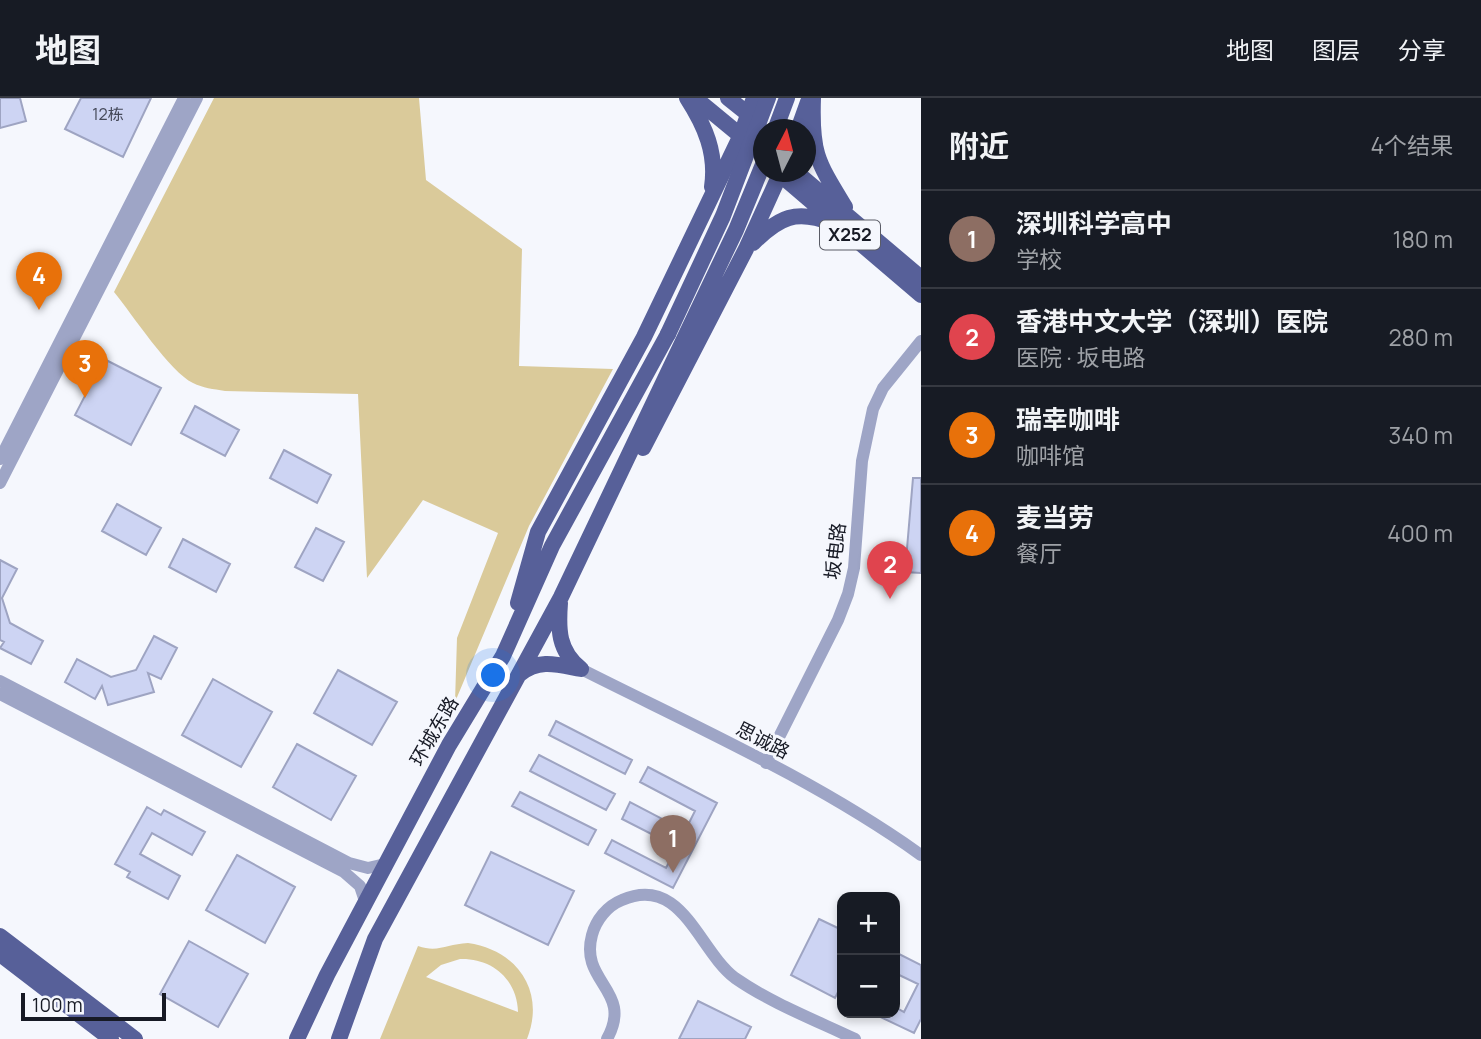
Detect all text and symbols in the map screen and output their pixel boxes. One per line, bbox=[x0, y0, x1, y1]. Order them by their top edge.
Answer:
text: 地图 bbox=[35, 27, 101, 72]
text: 地图 bbox=[1226, 33, 1274, 66]
text: 图层 bbox=[1312, 33, 1360, 66]
text: 分享 bbox=[1398, 33, 1446, 66]
house number: 12栋 bbox=[92, 103, 124, 125]
north arrow bbox=[753, 119, 816, 182]
text: 附近 bbox=[949, 125, 1009, 166]
text: 4个结果 bbox=[1370, 129, 1453, 161]
text: 深圳科学高中 bbox=[1016, 205, 1172, 241]
road number: X252 bbox=[820, 220, 880, 250]
text: 1 bbox=[967, 223, 977, 255]
text: 180 m bbox=[1393, 223, 1453, 255]
text: 学校 bbox=[1016, 243, 1062, 275]
pin: 4 bbox=[16, 252, 62, 310]
text: 香港中文大学（深圳）医院 bbox=[1016, 303, 1328, 339]
text: 2 bbox=[965, 321, 979, 353]
text: 280 m bbox=[1388, 321, 1453, 353]
pin: 3 bbox=[62, 340, 108, 398]
text: 医院 · 坂电路 bbox=[1016, 341, 1145, 373]
text: 瑞幸咖啡 bbox=[1016, 401, 1120, 437]
text: 3 bbox=[965, 419, 979, 451]
text: 340 m bbox=[1389, 419, 1453, 451]
text: 咖啡馆 bbox=[1016, 439, 1085, 471]
text: 麦当劳 bbox=[1016, 499, 1094, 535]
text: 4 bbox=[965, 517, 979, 549]
text: 400 m bbox=[1387, 517, 1453, 549]
street label: 坂电路 bbox=[819, 521, 851, 581]
text: 餐厅 bbox=[1016, 537, 1062, 569]
pin: 2 bbox=[867, 541, 913, 599]
your location bbox=[476, 658, 510, 692]
street label: 环城东路 bbox=[404, 692, 464, 770]
street label: 思诚路 bbox=[732, 715, 794, 765]
pin: 1 bbox=[650, 815, 696, 873]
map controls bbox=[837, 892, 900, 1018]
button: + bbox=[837, 892, 900, 955]
button: − bbox=[837, 955, 900, 1018]
scale bar bbox=[21, 990, 166, 1022]
text: 100 m bbox=[32, 992, 83, 1018]

